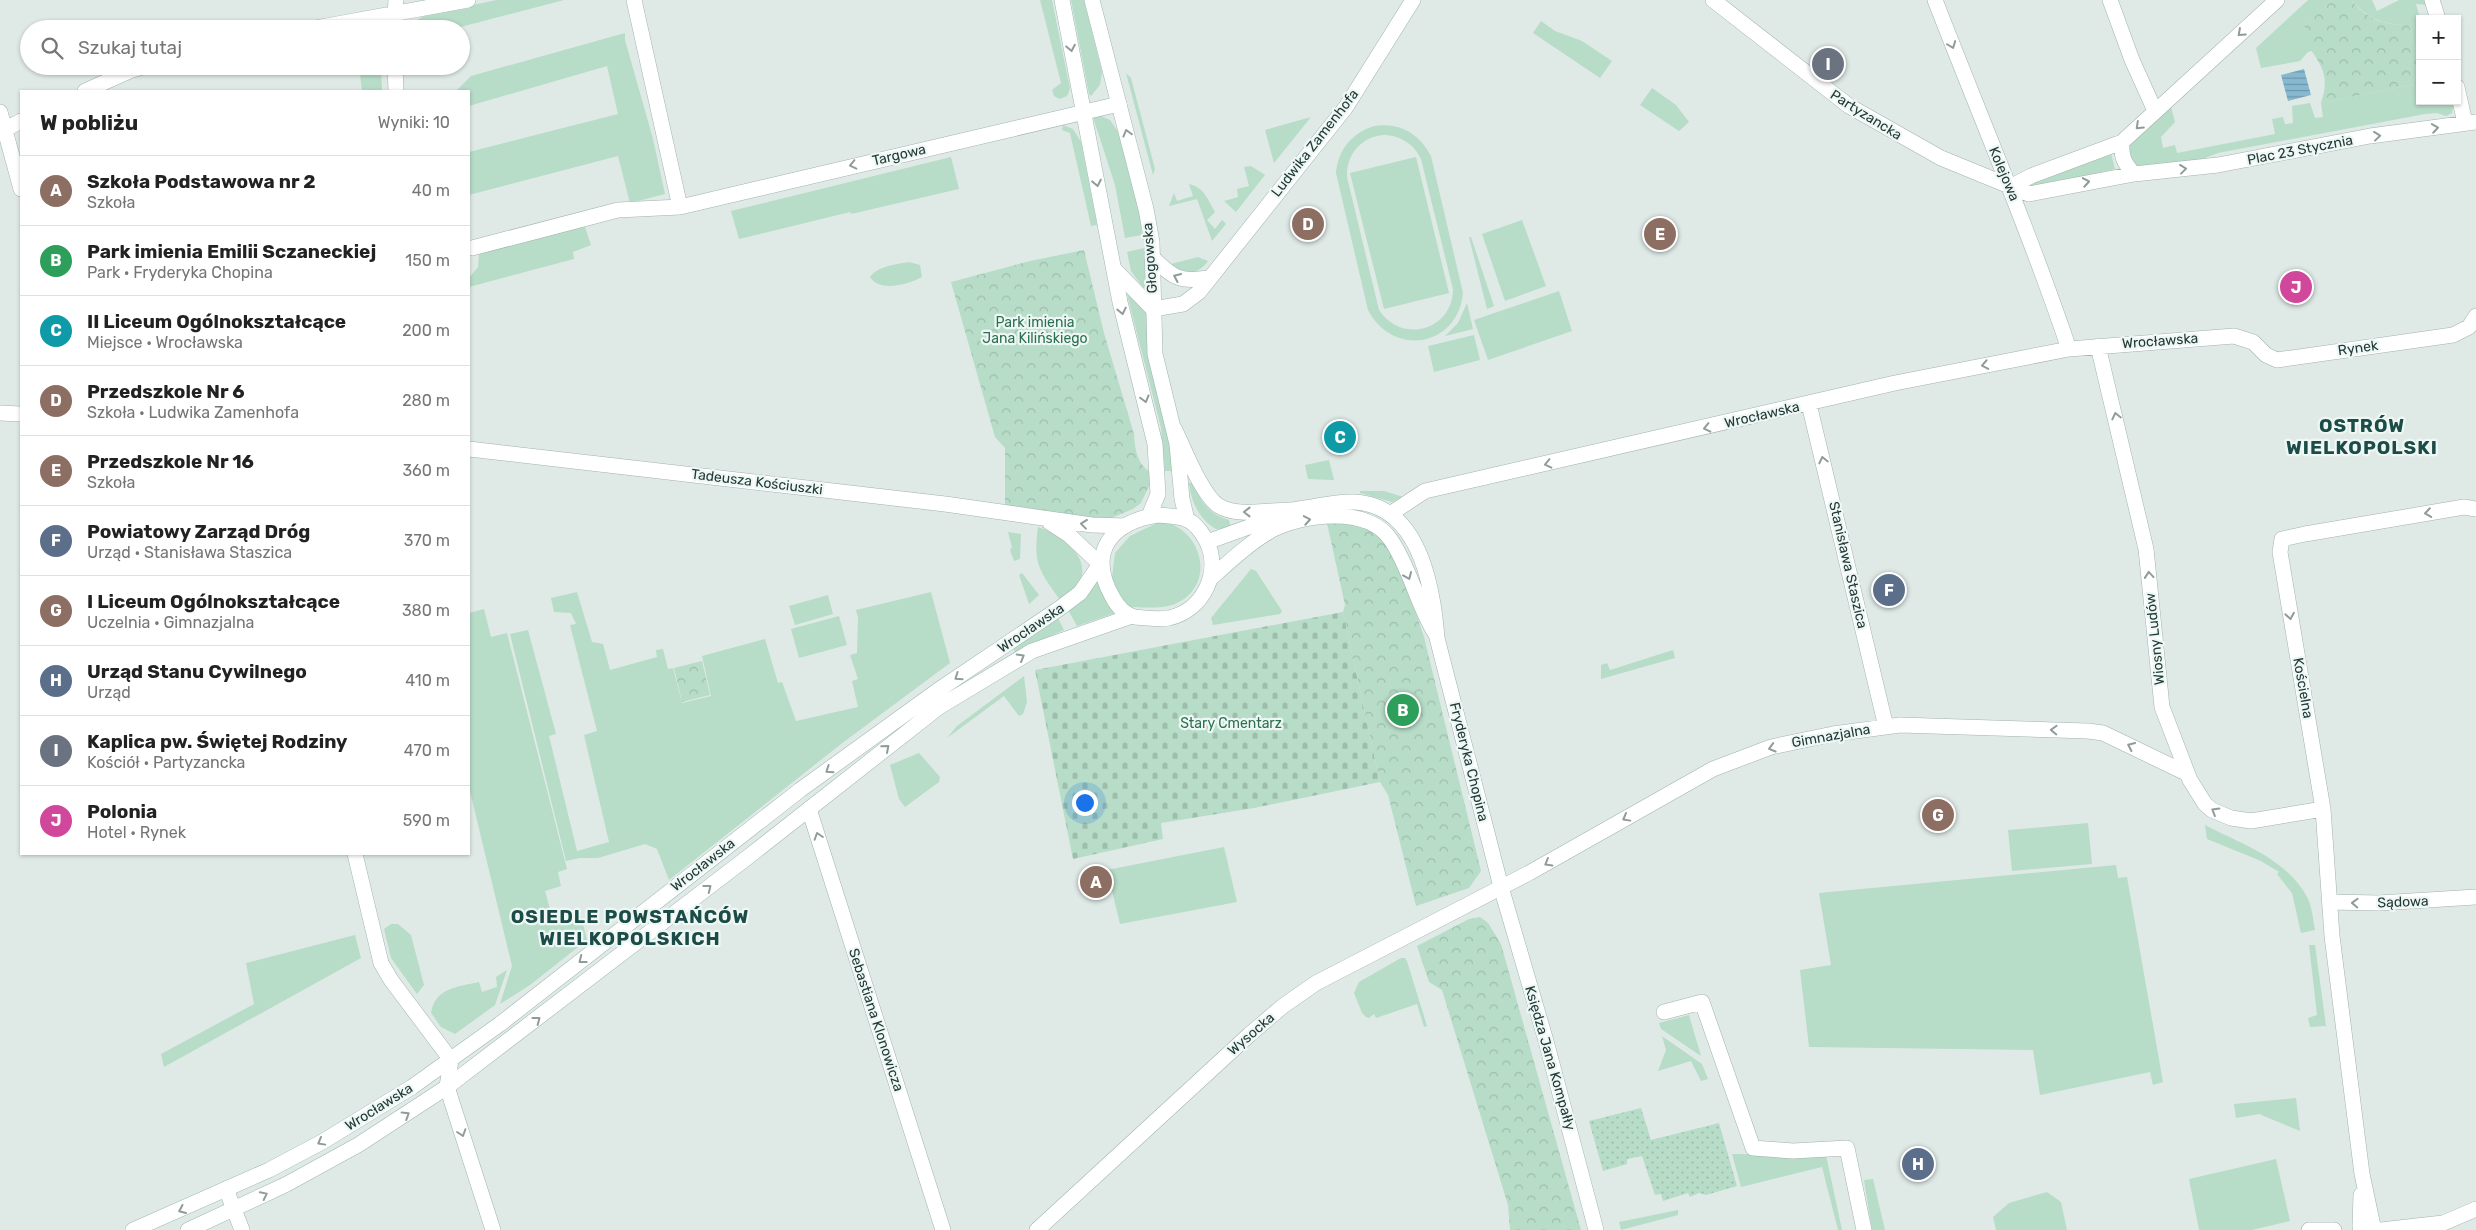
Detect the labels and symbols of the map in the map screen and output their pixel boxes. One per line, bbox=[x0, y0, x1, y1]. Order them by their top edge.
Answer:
one-way arrow bbox=[2238, 27, 2247, 36]
one-way arrow bbox=[1946, 41, 1956, 49]
one-way arrow bbox=[1065, 43, 1076, 52]
pin: I bbox=[1812, 45, 1844, 83]
street label: Ludwika Zamenhofa bbox=[1268, 86, 1362, 200]
street label: Partyzancka bbox=[1827, 86, 1905, 144]
one-way arrow bbox=[2135, 120, 2144, 129]
one-way arrow bbox=[2430, 123, 2439, 133]
one-way arrow bbox=[1122, 129, 1133, 138]
street label: Plac 23 Stycznia bbox=[2246, 131, 2354, 169]
one-way arrow bbox=[2373, 131, 2381, 142]
street label: Targowa bbox=[870, 141, 928, 169]
street label: Kolejowa bbox=[1985, 144, 2023, 204]
one-way arrow bbox=[849, 159, 858, 170]
one-way arrow bbox=[2178, 165, 2187, 175]
one-way arrow bbox=[1091, 178, 1102, 187]
one-way arrow bbox=[2082, 178, 2091, 188]
pin: D bbox=[1292, 205, 1324, 243]
pin: E bbox=[1644, 215, 1676, 253]
street label: Głogowska bbox=[1139, 222, 1161, 294]
pin: J bbox=[2280, 268, 2312, 306]
one-way arrow bbox=[1173, 272, 1182, 283]
one-way arrow bbox=[1116, 306, 1127, 315]
park label: Park imienia Jana Kilińskiego bbox=[982, 314, 1088, 347]
street label: Wrocławska bbox=[2121, 330, 2199, 352]
street label: Rynek bbox=[2337, 337, 2380, 359]
one-way arrow bbox=[1980, 359, 1989, 369]
one-way arrow bbox=[1139, 395, 1150, 404]
street label: Wrocławska bbox=[1723, 398, 1801, 432]
one-way arrow bbox=[2111, 412, 2122, 421]
district label: OSTRÓW WIELKOPOLSKI bbox=[2286, 414, 2438, 459]
pin: C bbox=[1324, 418, 1356, 456]
one-way arrow bbox=[1702, 422, 1711, 433]
one-way arrow bbox=[1818, 456, 1829, 465]
one-way arrow bbox=[1544, 458, 1553, 468]
street label: Tadeusza Kościuszki bbox=[690, 466, 824, 498]
street label: Stanisława Staszica bbox=[1825, 500, 1871, 630]
one-way arrow bbox=[1243, 507, 1250, 517]
one-way arrow bbox=[2424, 507, 2432, 518]
one-way arrow bbox=[1302, 516, 1311, 526]
one-way arrow bbox=[1080, 519, 1088, 530]
one-way arrow bbox=[1402, 571, 1413, 580]
pin: F bbox=[1873, 571, 1905, 609]
one-way arrow bbox=[2143, 571, 2154, 579]
street label: Wiosny Ludów bbox=[2142, 592, 2168, 686]
street label: Wrocławska bbox=[995, 600, 1067, 656]
one-way arrow bbox=[2284, 611, 2294, 620]
one-way arrow bbox=[1015, 654, 1024, 664]
street label: Kościelna bbox=[2289, 656, 2317, 720]
one-way arrow bbox=[955, 671, 964, 680]
pin: B bbox=[1387, 691, 1419, 729]
street label: Fryderyka Chopina bbox=[1446, 701, 1492, 823]
park label: Stary Cmentarz bbox=[1180, 715, 1282, 732]
street label: Gimnazjalna bbox=[1790, 721, 1872, 751]
one-way arrow bbox=[2050, 724, 2058, 735]
one-way arrow bbox=[2127, 741, 2136, 752]
one-way arrow bbox=[1767, 742, 1776, 753]
one-way arrow bbox=[880, 744, 889, 753]
one-way arrow bbox=[826, 764, 835, 773]
your location bbox=[1072, 790, 1098, 816]
pin: G bbox=[1922, 796, 1954, 834]
one-way arrow bbox=[2212, 807, 2221, 817]
one-way arrow bbox=[1622, 812, 1631, 822]
one-way arrow bbox=[814, 833, 824, 841]
street label: Wrocławska bbox=[668, 835, 738, 895]
one-way arrow bbox=[1544, 856, 1553, 866]
pin: A bbox=[1080, 863, 1112, 901]
one-way arrow bbox=[702, 886, 711, 894]
street label: Sądowa bbox=[2377, 893, 2429, 911]
one-way arrow bbox=[2350, 898, 2358, 908]
district label: OSIEDLE POWSTAŃCÓW WIELKOPOLSKICH bbox=[511, 905, 749, 950]
street label: Sebastiana Klonowicza bbox=[845, 946, 907, 1094]
one-way arrow bbox=[579, 954, 588, 963]
street label: Księdza Jana Kompałły bbox=[1521, 984, 1579, 1132]
street label: Wysocka bbox=[1224, 1009, 1278, 1059]
one-way arrow bbox=[531, 1017, 540, 1025]
street label: Wrocławska bbox=[342, 1080, 416, 1134]
one-way arrow bbox=[400, 1111, 409, 1121]
one-way arrow bbox=[457, 1128, 467, 1137]
one-way arrow bbox=[318, 1136, 327, 1146]
pin: H bbox=[1902, 1145, 1934, 1183]
one-way arrow bbox=[259, 1191, 268, 1201]
one-way arrow bbox=[178, 1203, 187, 1214]

